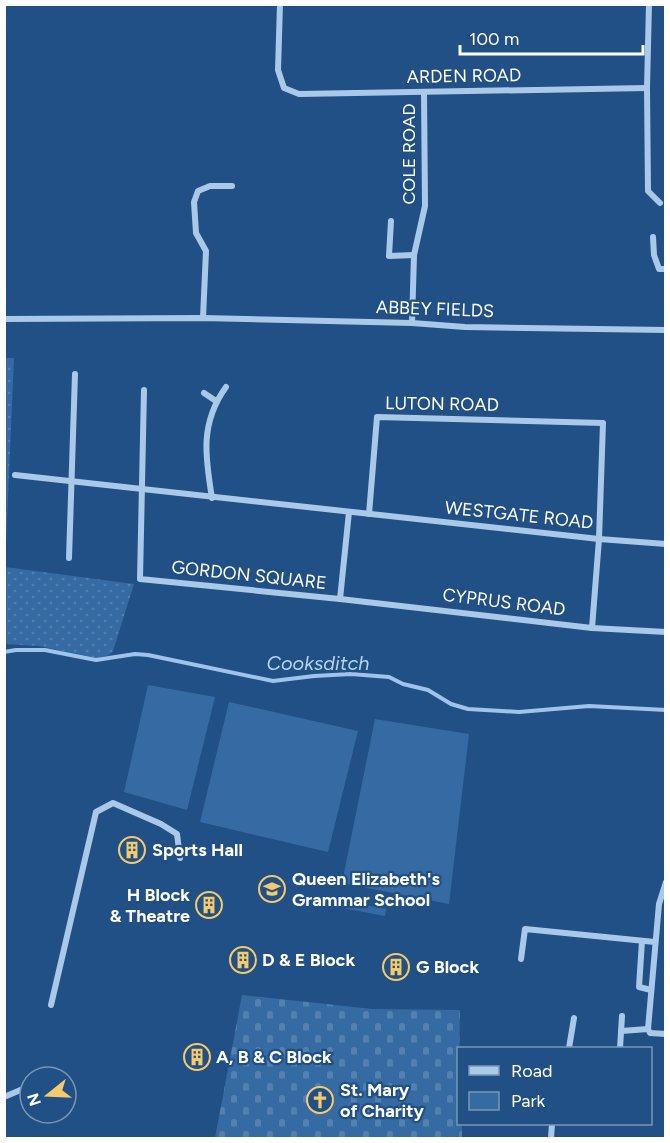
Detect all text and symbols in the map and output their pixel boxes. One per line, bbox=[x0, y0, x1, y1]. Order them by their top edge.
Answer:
scale bar bbox=[460, 18, 643, 56]
text: 100 m bbox=[469, 28, 519, 50]
street label: ARDEN ROAD bbox=[406, 64, 522, 88]
street label: COLE ROAD bbox=[398, 103, 420, 205]
street label: ABBEY FIELDS bbox=[376, 296, 494, 322]
street label: LUTON ROAD bbox=[385, 392, 499, 416]
street label: WESTGATE ROAD bbox=[444, 496, 594, 534]
street label: GORDON SQUARE bbox=[170, 556, 328, 594]
street label: CYPRUS ROAD bbox=[441, 584, 567, 620]
water label: Cooksditch bbox=[267, 651, 369, 675]
building icon: Sports Hall bbox=[117, 835, 147, 865]
place label: Sports Hall bbox=[152, 839, 243, 861]
place label: Queen Elizabeth's Grammar School bbox=[292, 868, 440, 911]
school or university icon: Queen Elizabeth's Grammar School bbox=[257, 874, 287, 904]
place label: H Block & Theatre bbox=[110, 884, 190, 927]
building icon: H Block & Theatre bbox=[194, 890, 224, 920]
building icon: D & E Block bbox=[228, 945, 258, 975]
place label: D & E Block bbox=[262, 949, 355, 971]
building icon: G Block bbox=[381, 952, 411, 982]
place label: G Block bbox=[416, 956, 479, 978]
building icon: A, B & C Block bbox=[182, 1042, 212, 1072]
place label: A, B & C Block bbox=[216, 1046, 332, 1068]
legend bbox=[457, 1047, 652, 1125]
text: Road bbox=[511, 1060, 552, 1082]
north arrow bbox=[18, 1065, 78, 1125]
place label: St. Mary of Charity bbox=[340, 1079, 424, 1122]
church icon: St. Mary of Charity bbox=[305, 1085, 335, 1115]
text: Park bbox=[511, 1090, 546, 1112]
text: N bbox=[23, 1091, 45, 1108]

